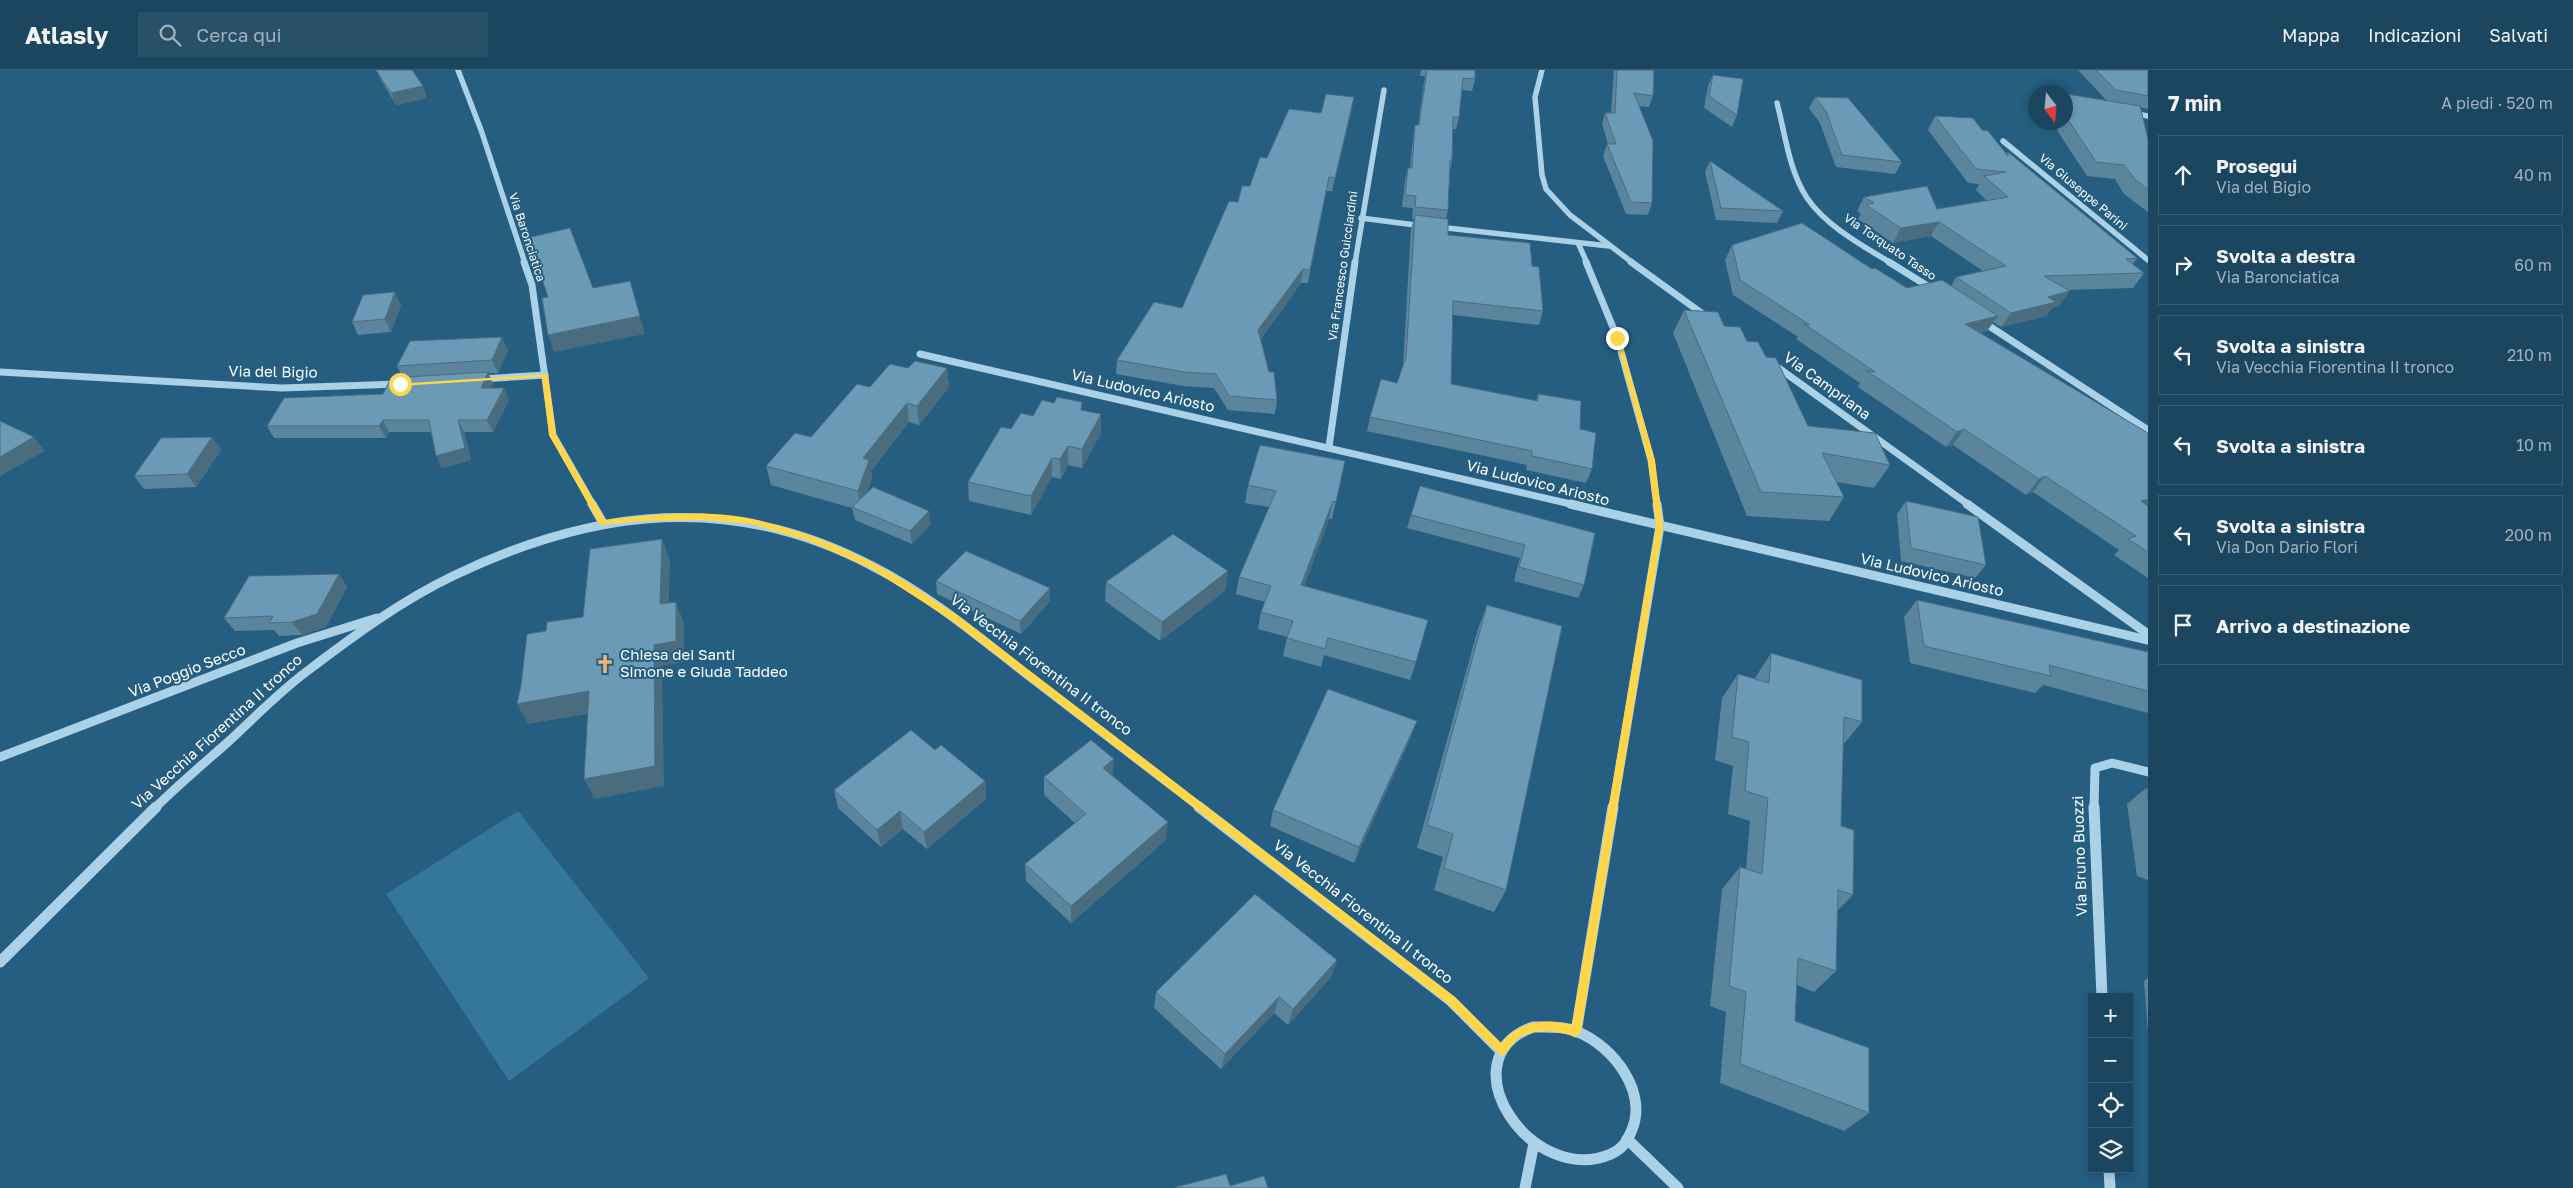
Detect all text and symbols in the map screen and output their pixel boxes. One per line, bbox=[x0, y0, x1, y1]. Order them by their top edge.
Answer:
search box bbox=[138, 12, 488, 57]
text: Atlasly bbox=[25, 20, 108, 49]
icon: search bbox=[156, 21, 184, 49]
text: Cerca qui bbox=[196, 23, 282, 46]
text: Mappa bbox=[2282, 24, 2340, 46]
text: Indicazioni bbox=[2368, 24, 2461, 46]
text: Salvati bbox=[2489, 24, 2548, 46]
north arrow bbox=[2028, 85, 2073, 130]
text: 7 min bbox=[2168, 90, 2222, 116]
text: A piedi · 520 m bbox=[2441, 93, 2553, 113]
street label: Via Giuseppe Parini bbox=[2036, 150, 2131, 233]
text: Prosegui bbox=[2216, 154, 2297, 177]
icon: ahead bbox=[2169, 161, 2197, 189]
text: 40 m bbox=[2514, 165, 2552, 185]
text: Via del Bigio bbox=[2216, 177, 2311, 197]
street label: Via Baronciatica bbox=[506, 190, 549, 283]
street label: Via Francesco Guicciardini bbox=[1325, 190, 1360, 342]
street label: Via Torquato Tasso bbox=[1841, 210, 1939, 283]
text: Svolta a destra bbox=[2216, 244, 2355, 267]
icon: right bbox=[2169, 251, 2197, 279]
text: 60 m bbox=[2514, 255, 2552, 275]
text: Via Baronciatica bbox=[2216, 267, 2340, 287]
route end bbox=[1606, 327, 1629, 350]
text: Svolta a sinistra bbox=[2216, 334, 2365, 357]
icon: left bbox=[2169, 341, 2197, 369]
text: 210 m bbox=[2507, 345, 2552, 365]
street label: Via Campriana bbox=[1780, 347, 1875, 423]
text: Via Vecchia Fiorentina II tronco bbox=[2216, 357, 2454, 377]
street label: Via del Bigio bbox=[228, 361, 318, 381]
street label: Via Ludovico Ariosto bbox=[1070, 365, 1217, 415]
route start bbox=[389, 373, 412, 396]
icon: left bbox=[2169, 431, 2197, 459]
text: Svolta a sinistra bbox=[2216, 434, 2365, 457]
text: 10 m bbox=[2516, 435, 2552, 455]
street label: Via Ludovico Ariosto bbox=[1465, 456, 1612, 509]
text: Svolta a sinistra bbox=[2216, 514, 2365, 537]
icon: left bbox=[2169, 521, 2197, 549]
text: 200 m bbox=[2505, 525, 2552, 545]
text: Via Don Dario Flori bbox=[2216, 537, 2358, 557]
street label: Via Ludovico Ariosto bbox=[1859, 549, 2006, 599]
street label: Via Vecchia Fiorentina II tronco bbox=[947, 590, 1136, 739]
icon: arrive bbox=[2169, 611, 2197, 639]
text: Arrivo a destinazione bbox=[2216, 614, 2410, 637]
street label: Via Poggio Secco bbox=[126, 639, 248, 701]
place label: Chiesa dei Santi Simone e Giuda Taddeo bbox=[620, 645, 788, 680]
street label: Via Vecchia Fiorentina II tronco bbox=[127, 650, 305, 813]
church icon: Chiesa dei Santi Simone e Giuda Taddeo bbox=[594, 653, 616, 675]
street label: Via Bruno Buozzi bbox=[2068, 795, 2090, 917]
street label: Via Vecchia Fiorentina II tronco bbox=[1270, 835, 1457, 987]
map controls bbox=[2088, 993, 2133, 1173]
button: + bbox=[2088, 993, 2133, 1038]
button: − bbox=[2088, 1038, 2133, 1083]
button: locate bbox=[2088, 1083, 2133, 1128]
button: layers bbox=[2088, 1128, 2133, 1173]

